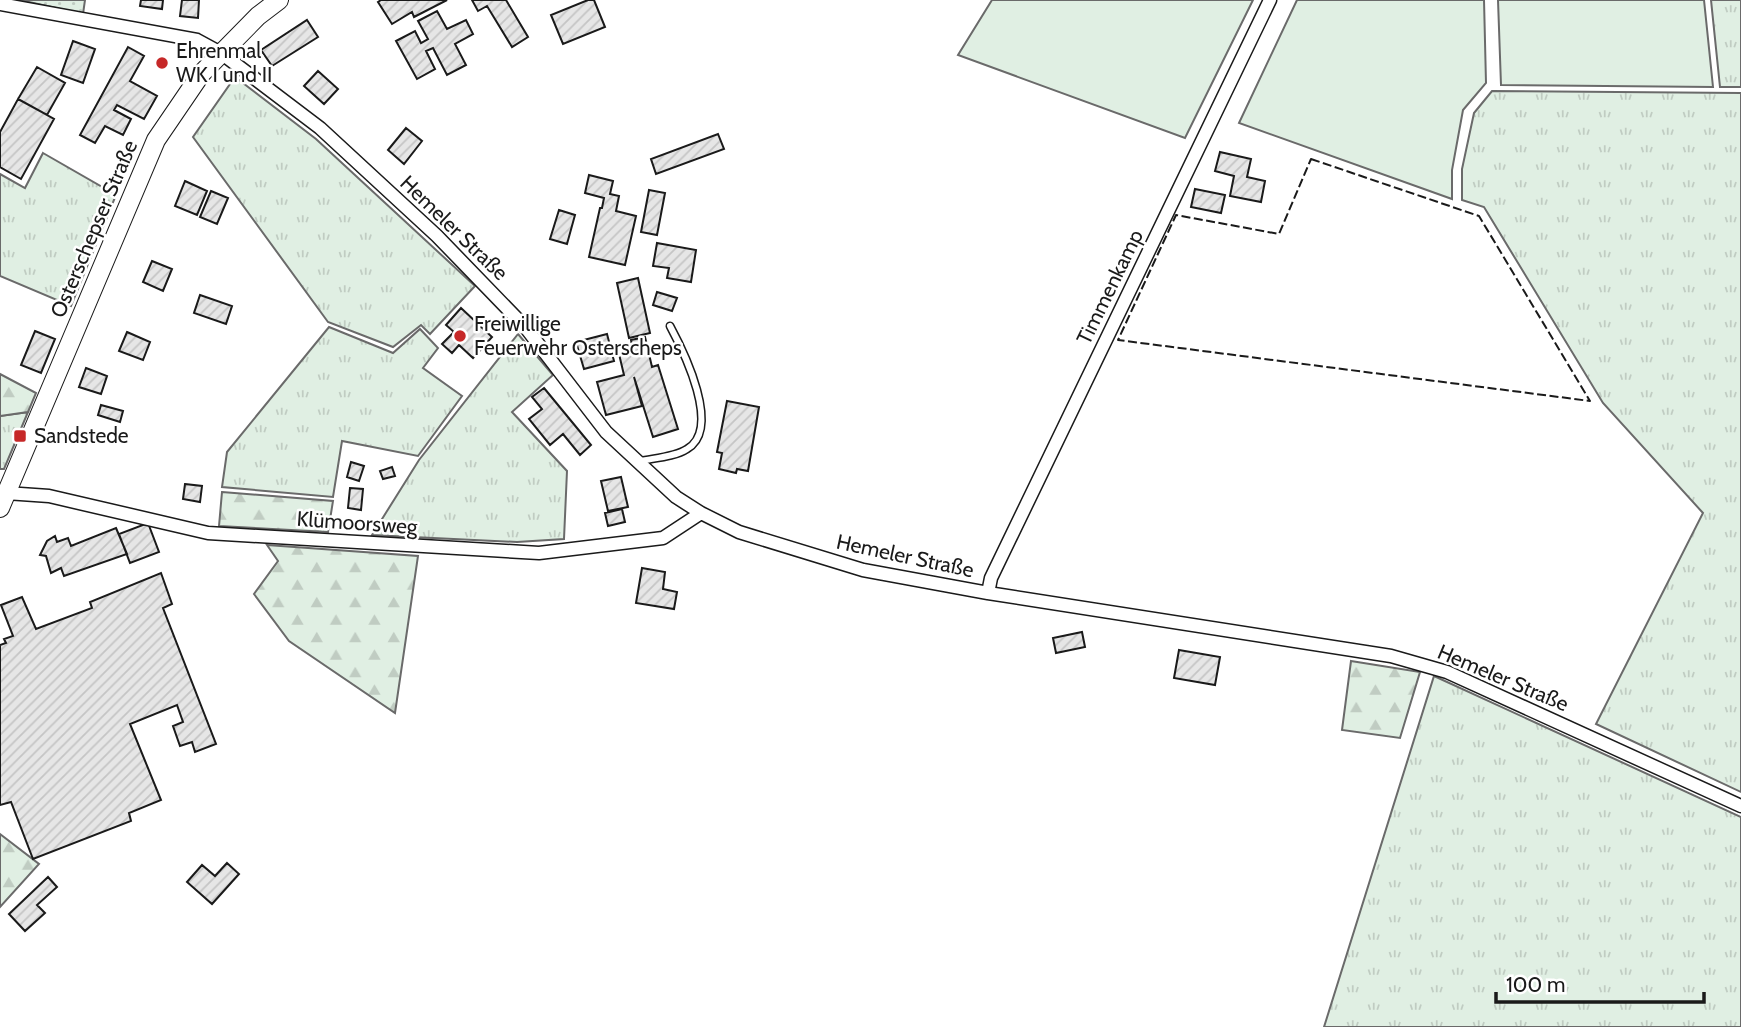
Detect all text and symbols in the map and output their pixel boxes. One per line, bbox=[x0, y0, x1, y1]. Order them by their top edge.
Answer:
place label: Ehrenmal WK I und II bbox=[176, 38, 272, 87]
marker: Ehrenmal WK I und II bbox=[154, 55, 170, 71]
street label: Osterschepser Straße bbox=[45, 136, 142, 321]
street label: Hemeler Straße bbox=[395, 170, 513, 285]
street label: Timmenkamp bbox=[1071, 225, 1148, 348]
place label: Freiwillige Feuerwehr Osterscheps bbox=[474, 311, 682, 360]
marker: Freiwillige Feuerwehr Osterscheps bbox=[452, 328, 468, 344]
place label: Sandstede bbox=[34, 423, 129, 448]
marker: Sandstede bbox=[12, 428, 28, 444]
street label: Klümoorsweg bbox=[296, 506, 419, 539]
street label: Hemeler Straße bbox=[834, 529, 976, 582]
street label: Hemeler Straße bbox=[1434, 639, 1573, 716]
scale bar bbox=[1496, 960, 1704, 1004]
text: 100 m bbox=[1506, 972, 1565, 997]

